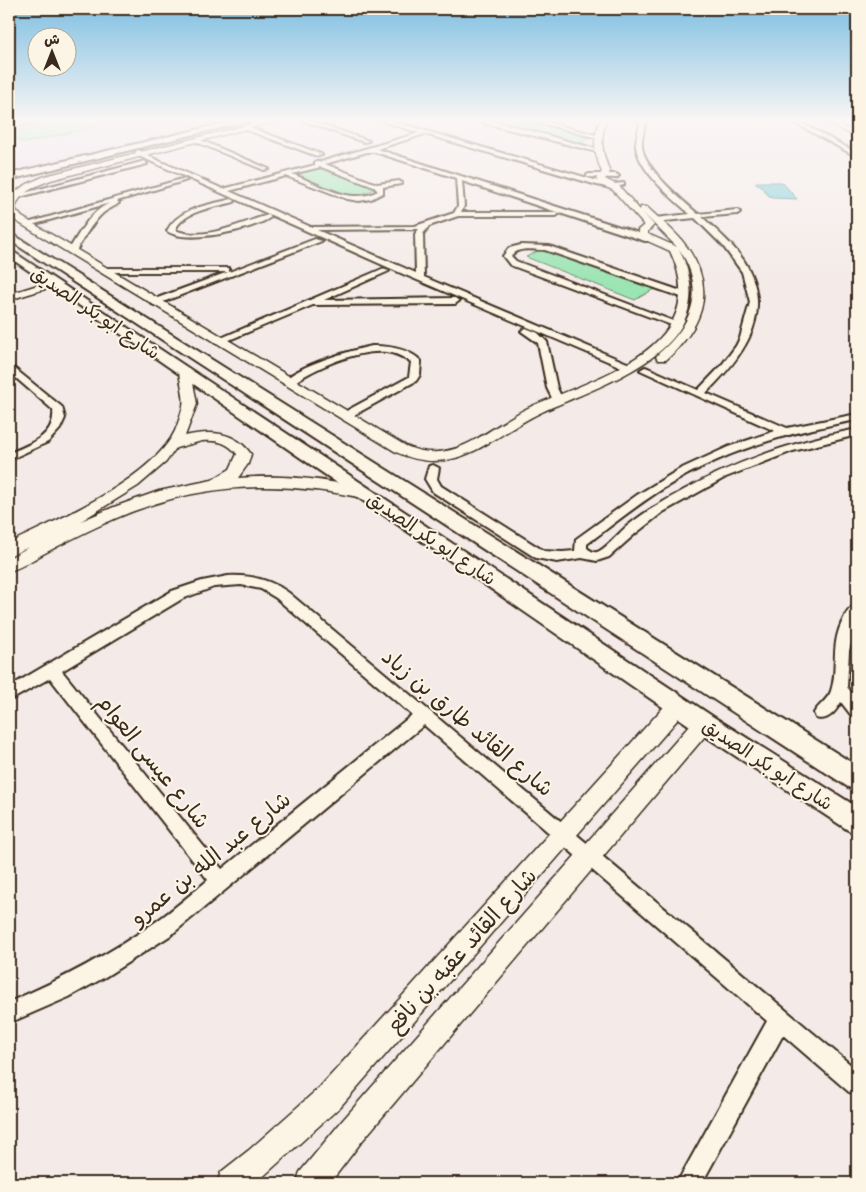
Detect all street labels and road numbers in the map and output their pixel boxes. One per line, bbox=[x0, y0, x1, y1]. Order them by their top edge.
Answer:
street label: شارع ابو بكر الصديق bbox=[26, 261, 165, 366]
street label: شارع ابو بكر الصديق bbox=[362, 487, 501, 592]
street label: شارع القائد طارق بن زياد bbox=[375, 643, 558, 804]
street label: شارع عيسى العوام bbox=[88, 690, 215, 836]
street label: شارع ابو بكر الصديق bbox=[697, 714, 837, 817]
street label: شارع عبد الله بن عمرو bbox=[124, 786, 297, 934]
street label: شارع القائد عقبه بن نافع bbox=[381, 863, 545, 1040]

